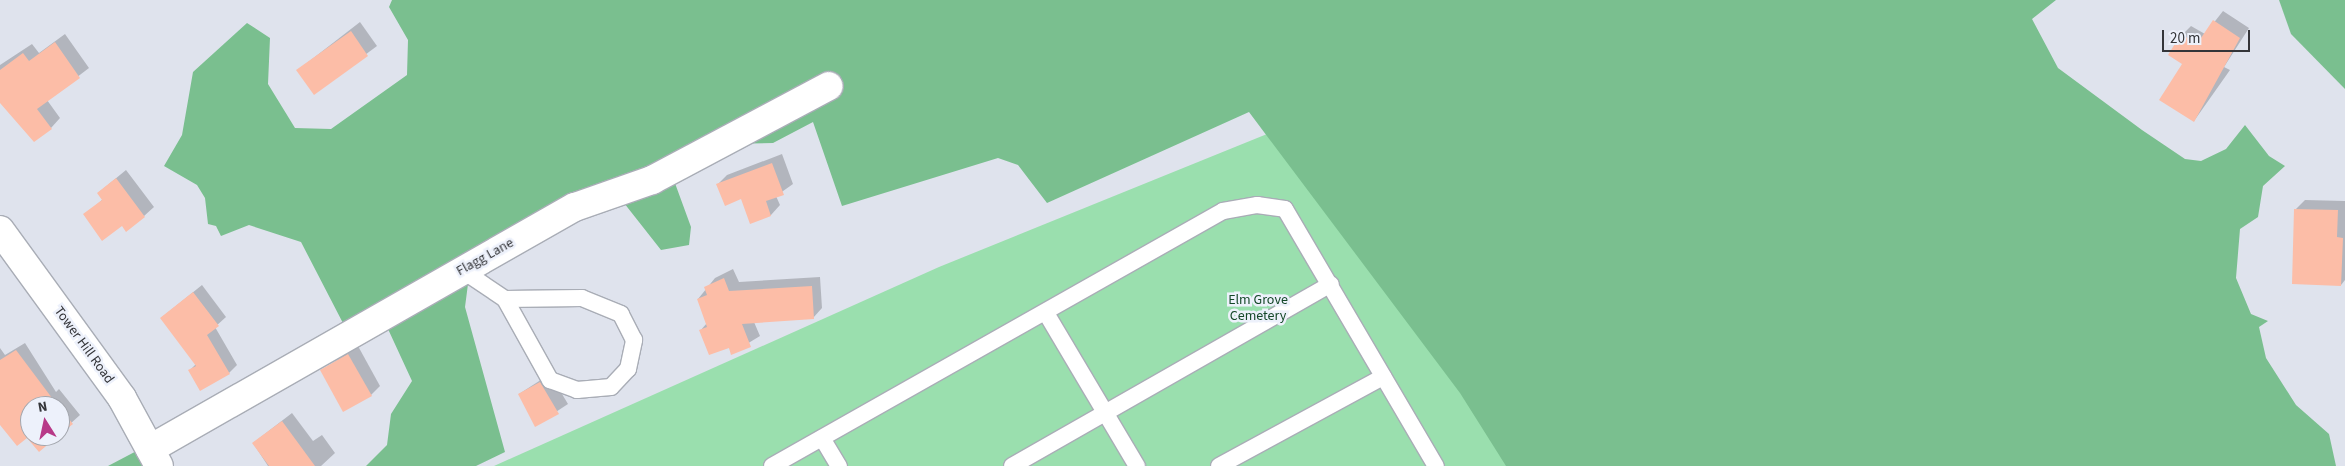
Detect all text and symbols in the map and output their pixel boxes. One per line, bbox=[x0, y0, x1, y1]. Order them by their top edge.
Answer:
scale bar bbox=[2165, 20, 2252, 52]
text: 20 m bbox=[2170, 28, 2200, 49]
street label: Flagg Lane bbox=[453, 234, 517, 280]
park label: Elm Grove Cemetery bbox=[1228, 292, 1288, 324]
street label: Tower Hill Road bbox=[50, 303, 118, 387]
north arrow bbox=[20, 396, 70, 446]
text: N bbox=[36, 397, 49, 418]

